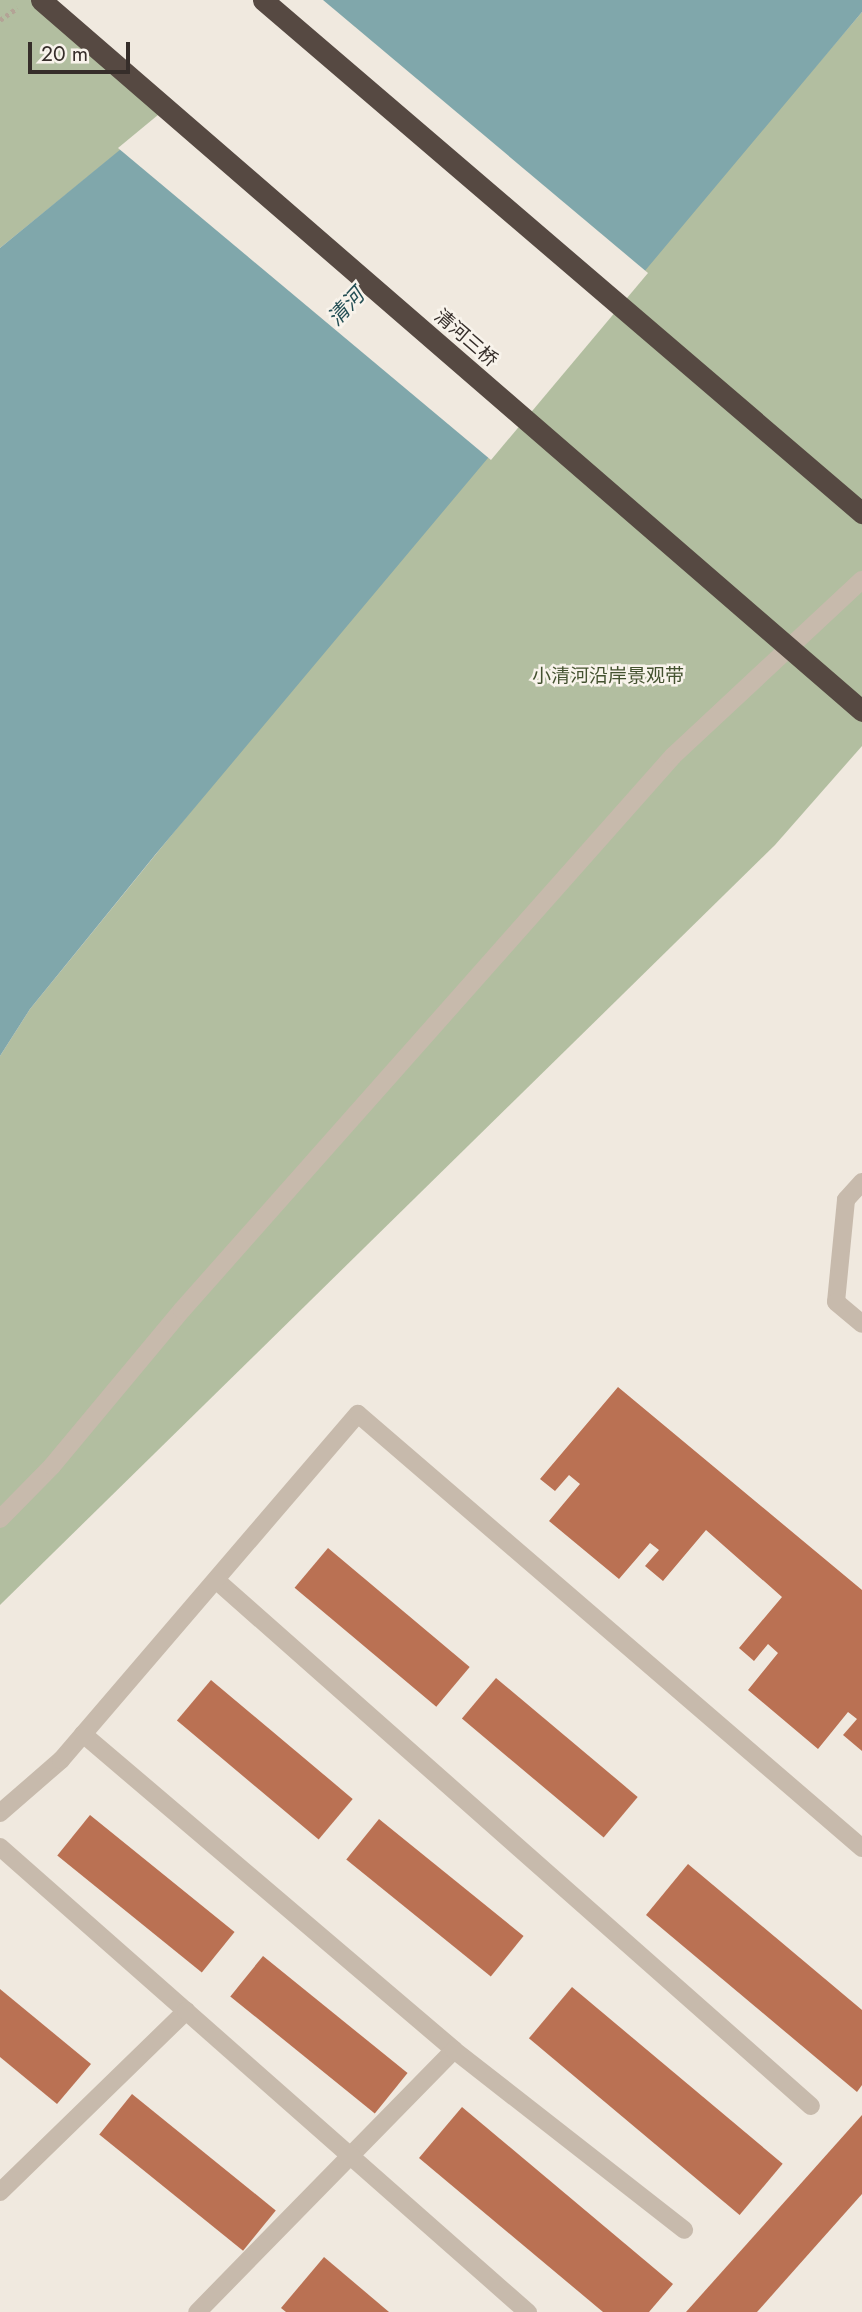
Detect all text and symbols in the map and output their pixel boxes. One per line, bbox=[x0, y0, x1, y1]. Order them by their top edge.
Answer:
scale bar bbox=[32, 28, 133, 72]
text: 20 m bbox=[41, 39, 88, 69]
water label: 清河 bbox=[322, 283, 370, 331]
street label: 清河三桥 bbox=[430, 304, 502, 372]
park label: 小清河沿岸景观带 bbox=[532, 665, 684, 687]

